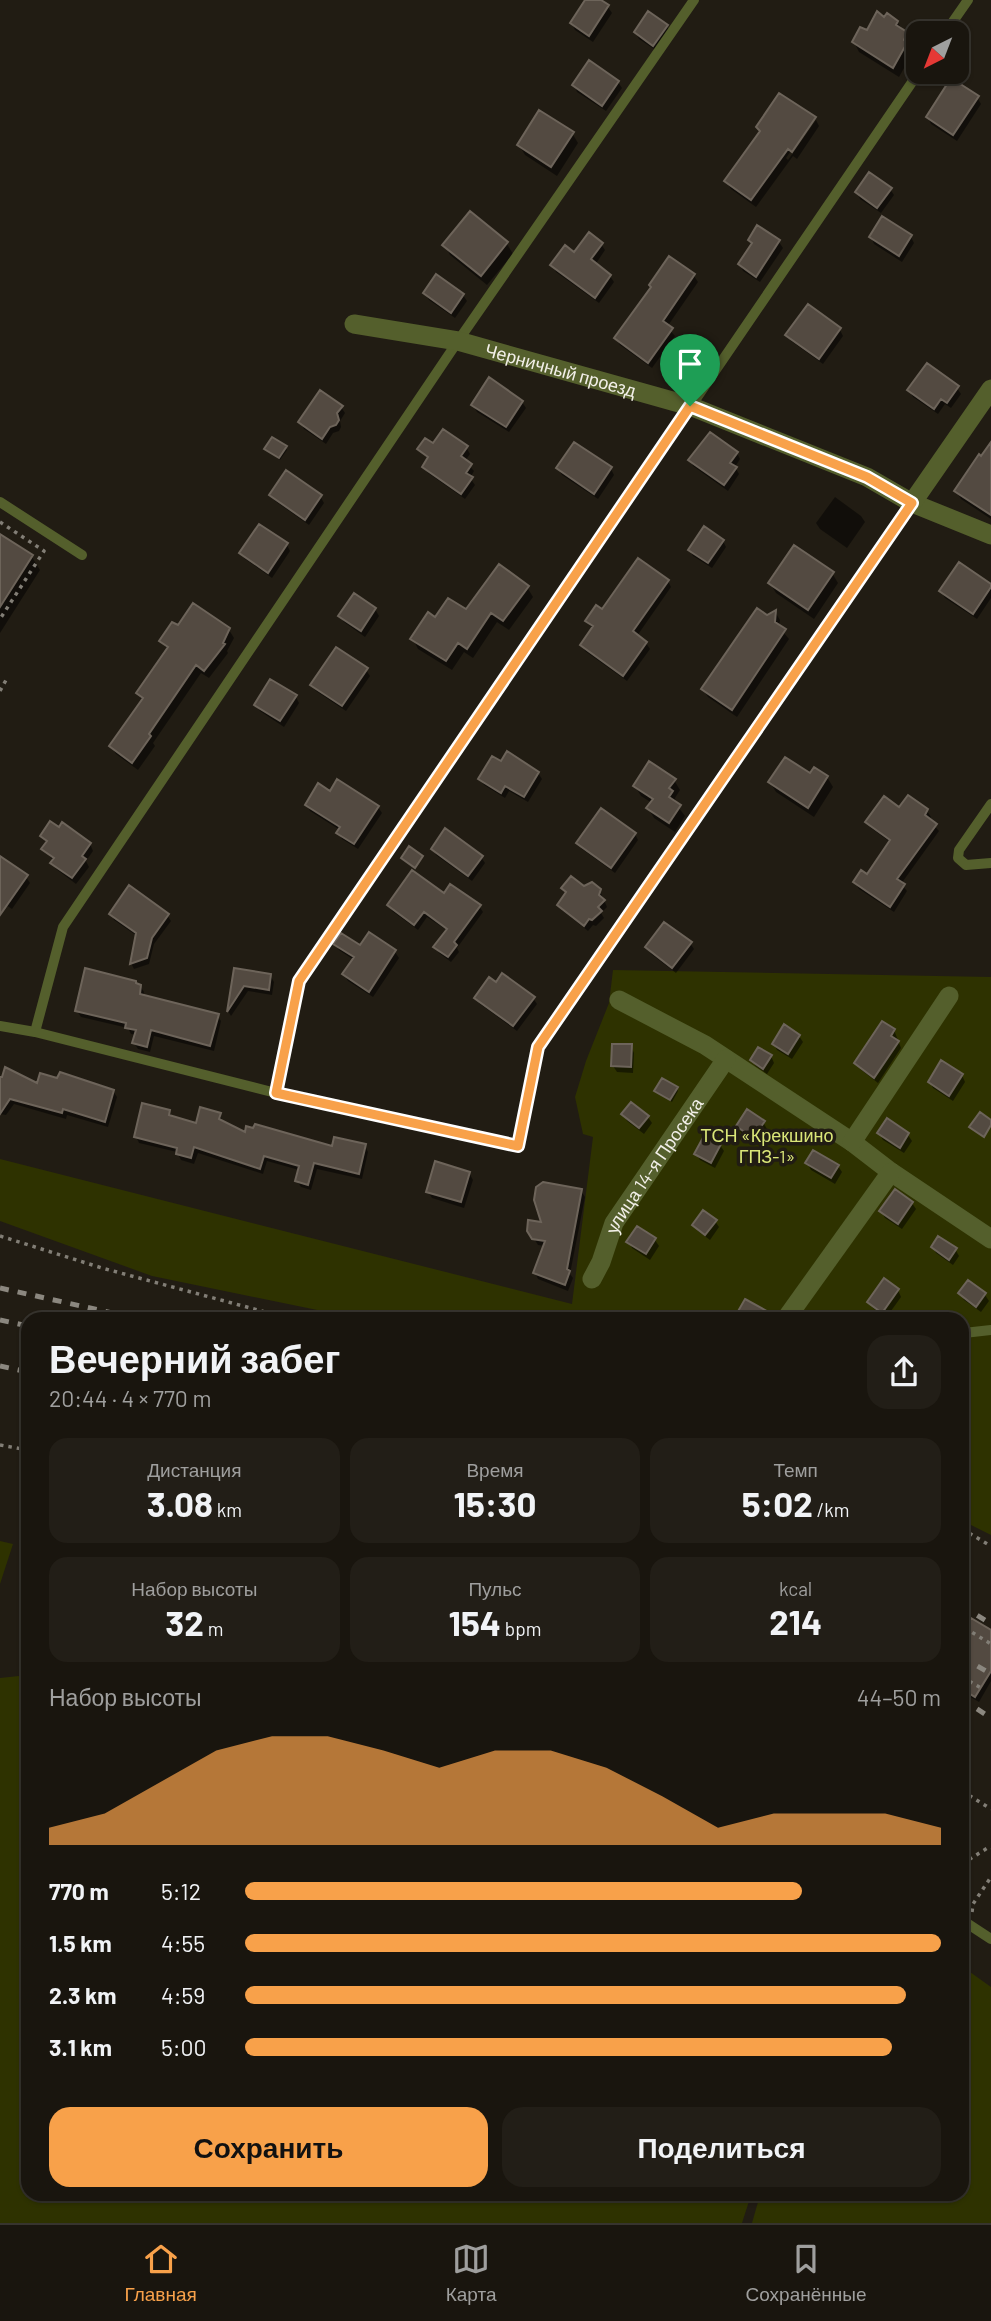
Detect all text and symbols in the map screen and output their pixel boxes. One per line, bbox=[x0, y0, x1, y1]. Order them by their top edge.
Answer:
north arrow bbox=[906, 21, 970, 84]
map controls bbox=[906, 21, 969, 84]
pin bbox=[660, 334, 720, 406]
street label: Черничный проезд bbox=[483, 338, 639, 402]
icon: arrive bbox=[671, 345, 709, 383]
street label: улица 14-я Просека bbox=[600, 1092, 708, 1236]
park label: ТСН «Крекшино ГПЗ-1» bbox=[700, 1124, 834, 1167]
text: Вечерний забег bbox=[49, 1335, 340, 1381]
button: share bbox=[867, 1335, 941, 1409]
text: 20:44 · 4 × 770 m bbox=[49, 1384, 211, 1412]
text: Дистанция bbox=[147, 1458, 241, 1481]
text: Время bbox=[466, 1458, 524, 1481]
text: Темп bbox=[773, 1458, 818, 1481]
text: 3.08 bbox=[147, 1482, 213, 1524]
text: 15:30 bbox=[454, 1482, 536, 1524]
text: 5:02 bbox=[742, 1482, 813, 1524]
text: km bbox=[213, 1498, 242, 1521]
text: /km bbox=[813, 1498, 850, 1521]
text: Набор высоты bbox=[131, 1577, 257, 1600]
text: Пульс bbox=[468, 1577, 522, 1600]
text: kcal bbox=[779, 1577, 812, 1600]
text: 214 bbox=[769, 1600, 822, 1642]
text: 32 bbox=[165, 1601, 204, 1643]
text: 154 bbox=[449, 1601, 501, 1643]
text: m bbox=[204, 1617, 223, 1640]
text: bpm bbox=[501, 1617, 541, 1640]
text: Набор высоты bbox=[49, 1683, 202, 1711]
text: 44–50 m bbox=[857, 1683, 941, 1711]
text: 770 m bbox=[49, 1877, 109, 1905]
text: 5:12 bbox=[161, 1877, 201, 1905]
text: 1.5 km bbox=[49, 1929, 112, 1957]
text: 4:55 bbox=[161, 1929, 205, 1957]
text: 2.3 km bbox=[49, 1981, 117, 2009]
text: 4:59 bbox=[161, 1981, 205, 2009]
text: 3.1 km bbox=[49, 2033, 112, 2061]
text: 5:00 bbox=[161, 2033, 207, 2061]
button: Сохранить bbox=[49, 2107, 488, 2187]
button: Поделиться bbox=[502, 2107, 941, 2187]
tab: Главная bbox=[124, 2240, 197, 2306]
tab: Карта bbox=[446, 2240, 497, 2306]
tab: Сохранённые bbox=[746, 2240, 867, 2306]

